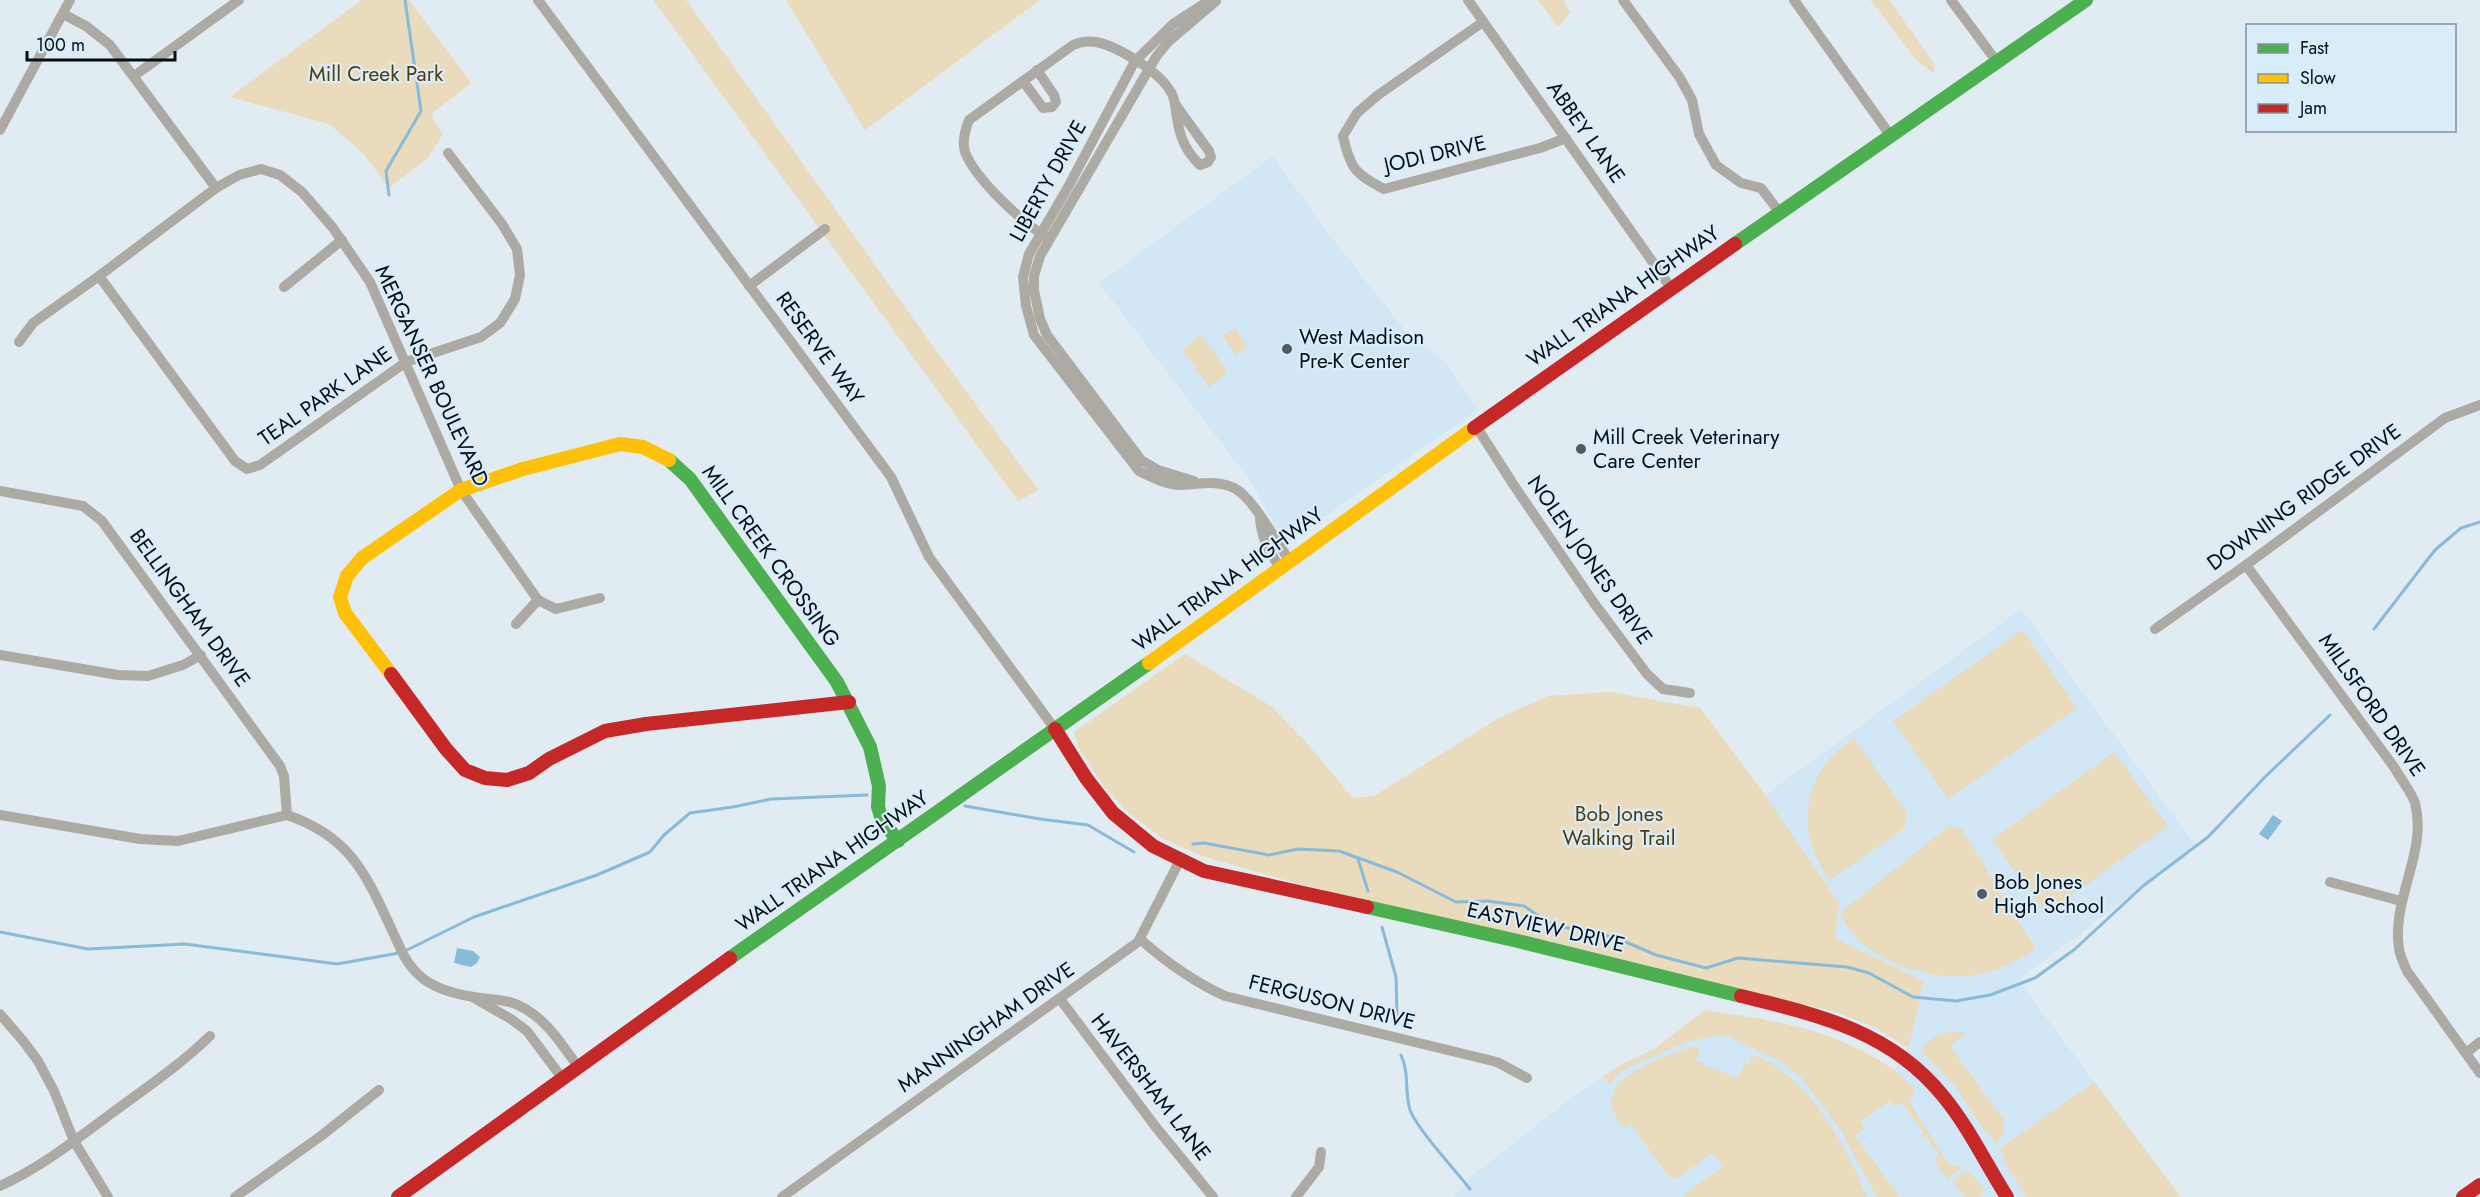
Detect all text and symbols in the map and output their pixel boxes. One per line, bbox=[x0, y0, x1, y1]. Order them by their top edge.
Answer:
scale bar bbox=[27, 24, 176, 62]
legend bbox=[2246, 24, 2456, 132]
text: 100 m bbox=[36, 32, 85, 58]
text: Fast bbox=[2300, 35, 2329, 61]
park label: Mill Creek Park bbox=[309, 59, 444, 89]
text: Slow bbox=[2300, 65, 2337, 91]
street label: ABBEY LANE bbox=[1540, 75, 1632, 189]
text: Jam bbox=[2298, 95, 2327, 121]
street label: LIBERTY DRIVE bbox=[1002, 115, 1094, 247]
street label: JODI DRIVE bbox=[1378, 128, 1489, 181]
street label: WALL TRIANA HIGHWAY bbox=[1521, 218, 1726, 374]
street label: MERGANSER BOULEVARD bbox=[367, 260, 497, 492]
street label: RESERVE WAY bbox=[769, 286, 871, 411]
place label: West Madison Pre-K Center bbox=[1299, 322, 1424, 376]
street label: TEAL PARK LANE bbox=[252, 339, 398, 453]
marker: West Madison Pre-K Center bbox=[1280, 342, 1294, 356]
street label: DOWNING RIDGE DRIVE bbox=[2201, 416, 2407, 578]
place label: Mill Creek Veterinary Care Center bbox=[1593, 422, 1780, 476]
marker: Mill Creek Veterinary Care Center bbox=[1574, 442, 1588, 456]
street label: MILL CREEK CROSSING bbox=[695, 459, 847, 653]
street label: NOLEN JONES DRIVE bbox=[1520, 469, 1660, 651]
street label: WALL TRIANA HIGHWAY bbox=[1127, 499, 1330, 658]
street label: BELLINGHAM DRIVE bbox=[122, 523, 258, 693]
street label: MILLSFORD DRIVE bbox=[2311, 627, 2433, 783]
street label: WALL TRIANA HIGHWAY bbox=[730, 783, 935, 939]
park label: Bob Jones Walking Trail bbox=[1562, 799, 1676, 853]
place label: Bob Jones High School bbox=[1994, 867, 2104, 921]
marker: Bob Jones High School bbox=[1975, 887, 1989, 901]
street label: EASTVIEW DRIVE bbox=[1464, 894, 1628, 960]
street label: MANNINGHAM DRIVE bbox=[891, 955, 1081, 1099]
street label: FERGUSON DRIVE bbox=[1246, 967, 1418, 1037]
street label: HAVERSHAM LANE bbox=[1084, 1007, 1218, 1167]

